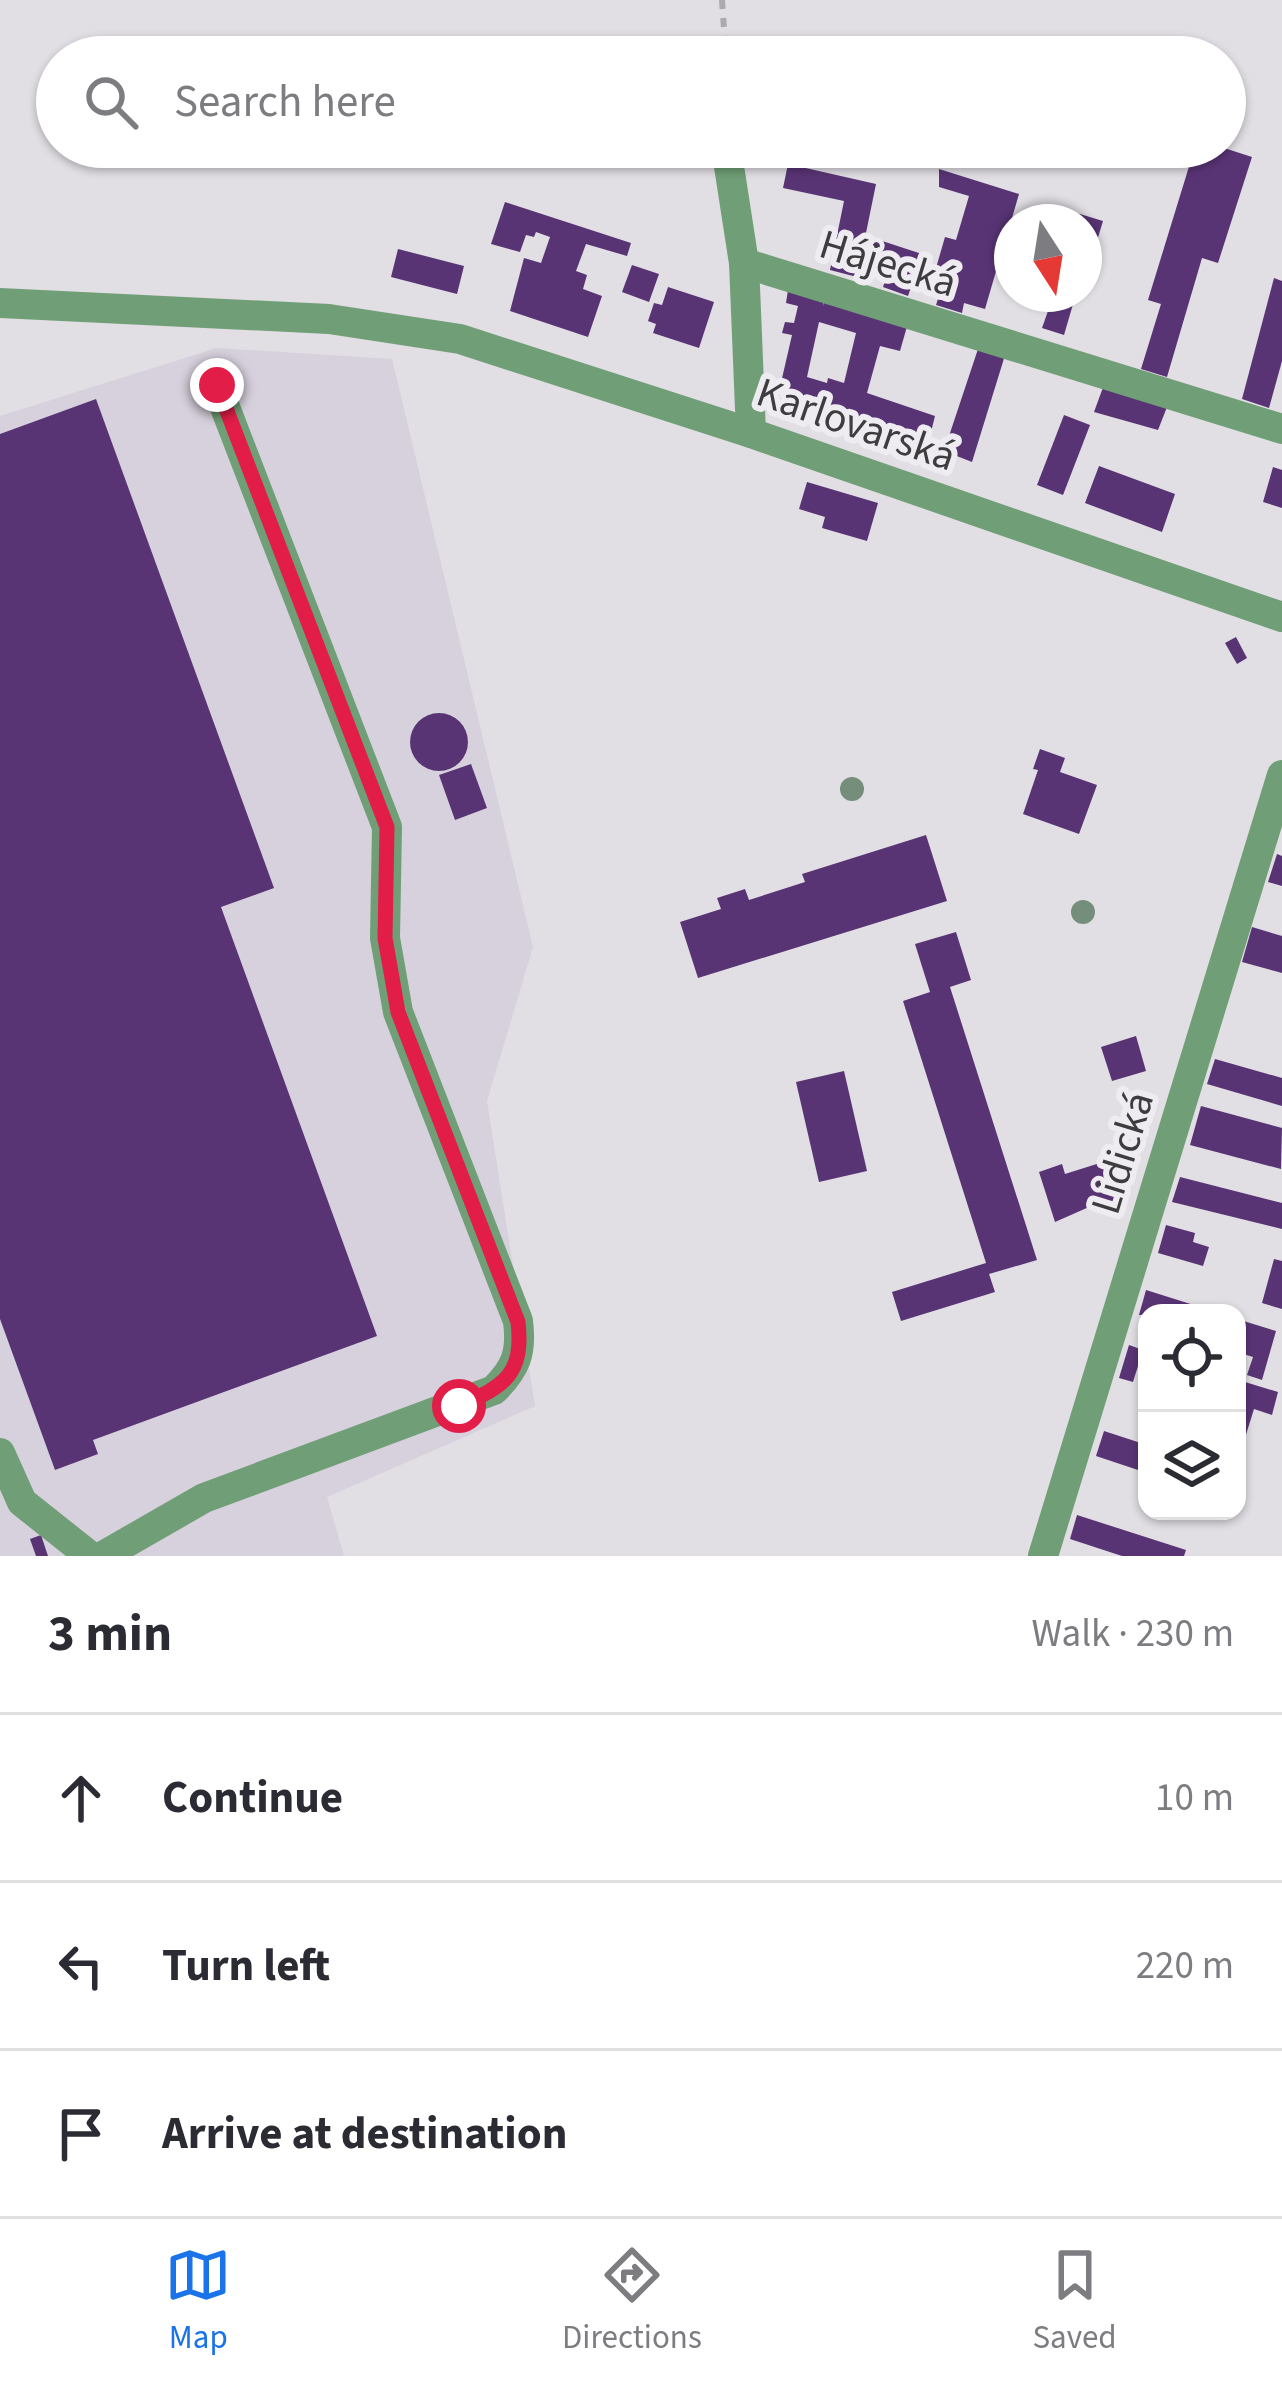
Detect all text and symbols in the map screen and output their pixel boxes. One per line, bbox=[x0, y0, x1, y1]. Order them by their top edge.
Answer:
search box bbox=[36, 36, 1246, 168]
icon: search bbox=[78, 69, 144, 135]
text: Search here bbox=[174, 70, 396, 134]
north arrow bbox=[994, 204, 1102, 312]
street label: Hájecká bbox=[812, 215, 964, 313]
route end bbox=[190, 358, 244, 412]
street label: Karlovarská bbox=[748, 363, 964, 487]
street label: Lidická bbox=[1076, 1084, 1170, 1222]
map controls bbox=[1138, 1304, 1246, 1520]
button: locate bbox=[1138, 1304, 1246, 1412]
route start bbox=[432, 1379, 486, 1433]
button: layers bbox=[1138, 1412, 1246, 1520]
text: 3 min bbox=[48, 1598, 172, 1670]
text: Walk · 230 m bbox=[1031, 1606, 1234, 1662]
icon: ahead bbox=[48, 1765, 114, 1831]
text: Continue bbox=[162, 1766, 343, 1830]
text: 10 m bbox=[1155, 1770, 1234, 1826]
icon: left bbox=[48, 1933, 114, 1999]
text: Turn left bbox=[162, 1934, 330, 1998]
text: 220 m bbox=[1136, 1938, 1234, 1994]
icon: arrive bbox=[48, 2101, 114, 2167]
text: Arrive at destination bbox=[162, 2102, 567, 2166]
tab: Map bbox=[165, 2242, 231, 2361]
tab: Directions bbox=[562, 2242, 702, 2361]
tab: Saved bbox=[1032, 2242, 1117, 2361]

